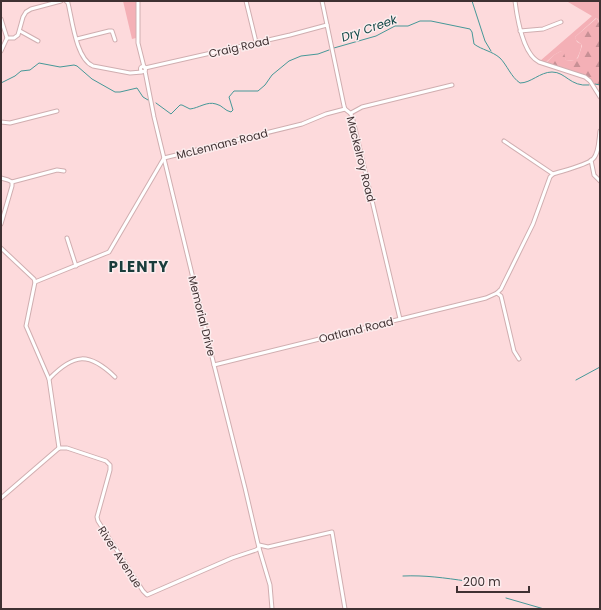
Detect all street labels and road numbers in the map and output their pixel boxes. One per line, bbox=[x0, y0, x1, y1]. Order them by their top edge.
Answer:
street label: Craig Road bbox=[207, 32, 271, 62]
street label: Mackelroy Road bbox=[343, 115, 379, 203]
street label: McLennans Road bbox=[175, 125, 269, 163]
street label: Memorial Drive bbox=[184, 274, 220, 358]
street label: Oatland Road bbox=[317, 313, 395, 347]
street label: River Avenue bbox=[94, 523, 146, 591]

